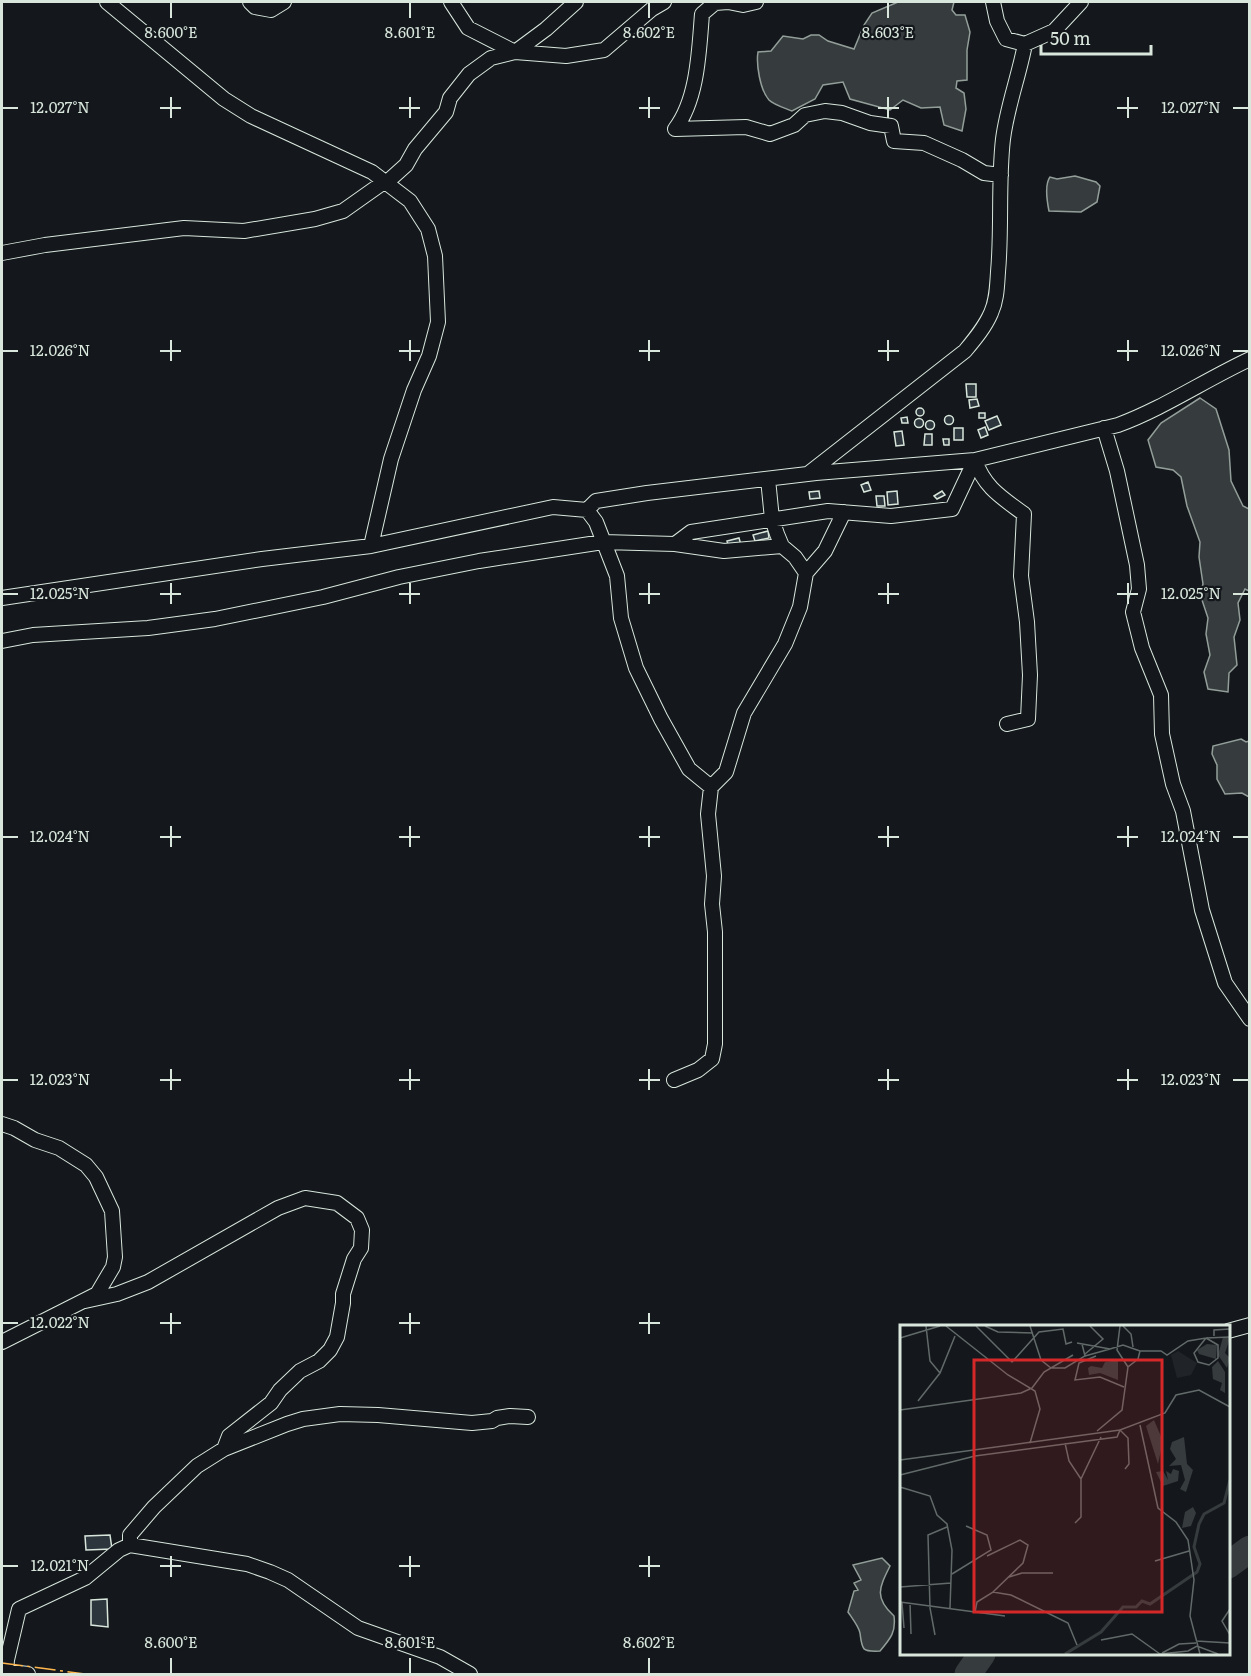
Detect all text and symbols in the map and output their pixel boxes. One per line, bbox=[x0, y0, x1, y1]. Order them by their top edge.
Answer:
scale bar bbox=[1041, 18, 1150, 56]
text: 8.600°E bbox=[144, 20, 198, 43]
text: 8.601°E bbox=[385, 20, 435, 43]
text: 8.602°E bbox=[623, 20, 675, 43]
text: 8.603°E bbox=[862, 20, 914, 43]
text: 50 m bbox=[1050, 24, 1091, 51]
text: 12.027°N bbox=[30, 95, 90, 118]
text: 12.027°N bbox=[1161, 95, 1221, 118]
text: 12.026°N bbox=[30, 338, 90, 361]
text: 12.026°N bbox=[1161, 338, 1221, 361]
text: 12.025°N bbox=[30, 581, 90, 604]
text: 12.025°N bbox=[1161, 581, 1221, 604]
text: 12.024°N bbox=[30, 824, 90, 847]
text: 12.024°N bbox=[1161, 824, 1221, 847]
text: 12.023°N bbox=[30, 1067, 90, 1090]
text: 12.023°N bbox=[1161, 1067, 1221, 1090]
text: 12.022°N bbox=[30, 1310, 90, 1333]
inset map bbox=[900, 1325, 1230, 1655]
text: 12.021°N bbox=[31, 1553, 89, 1576]
text: 8.600°E bbox=[144, 1630, 198, 1653]
text: 8.601°E bbox=[385, 1630, 435, 1653]
text: 8.602°E bbox=[623, 1630, 675, 1653]

